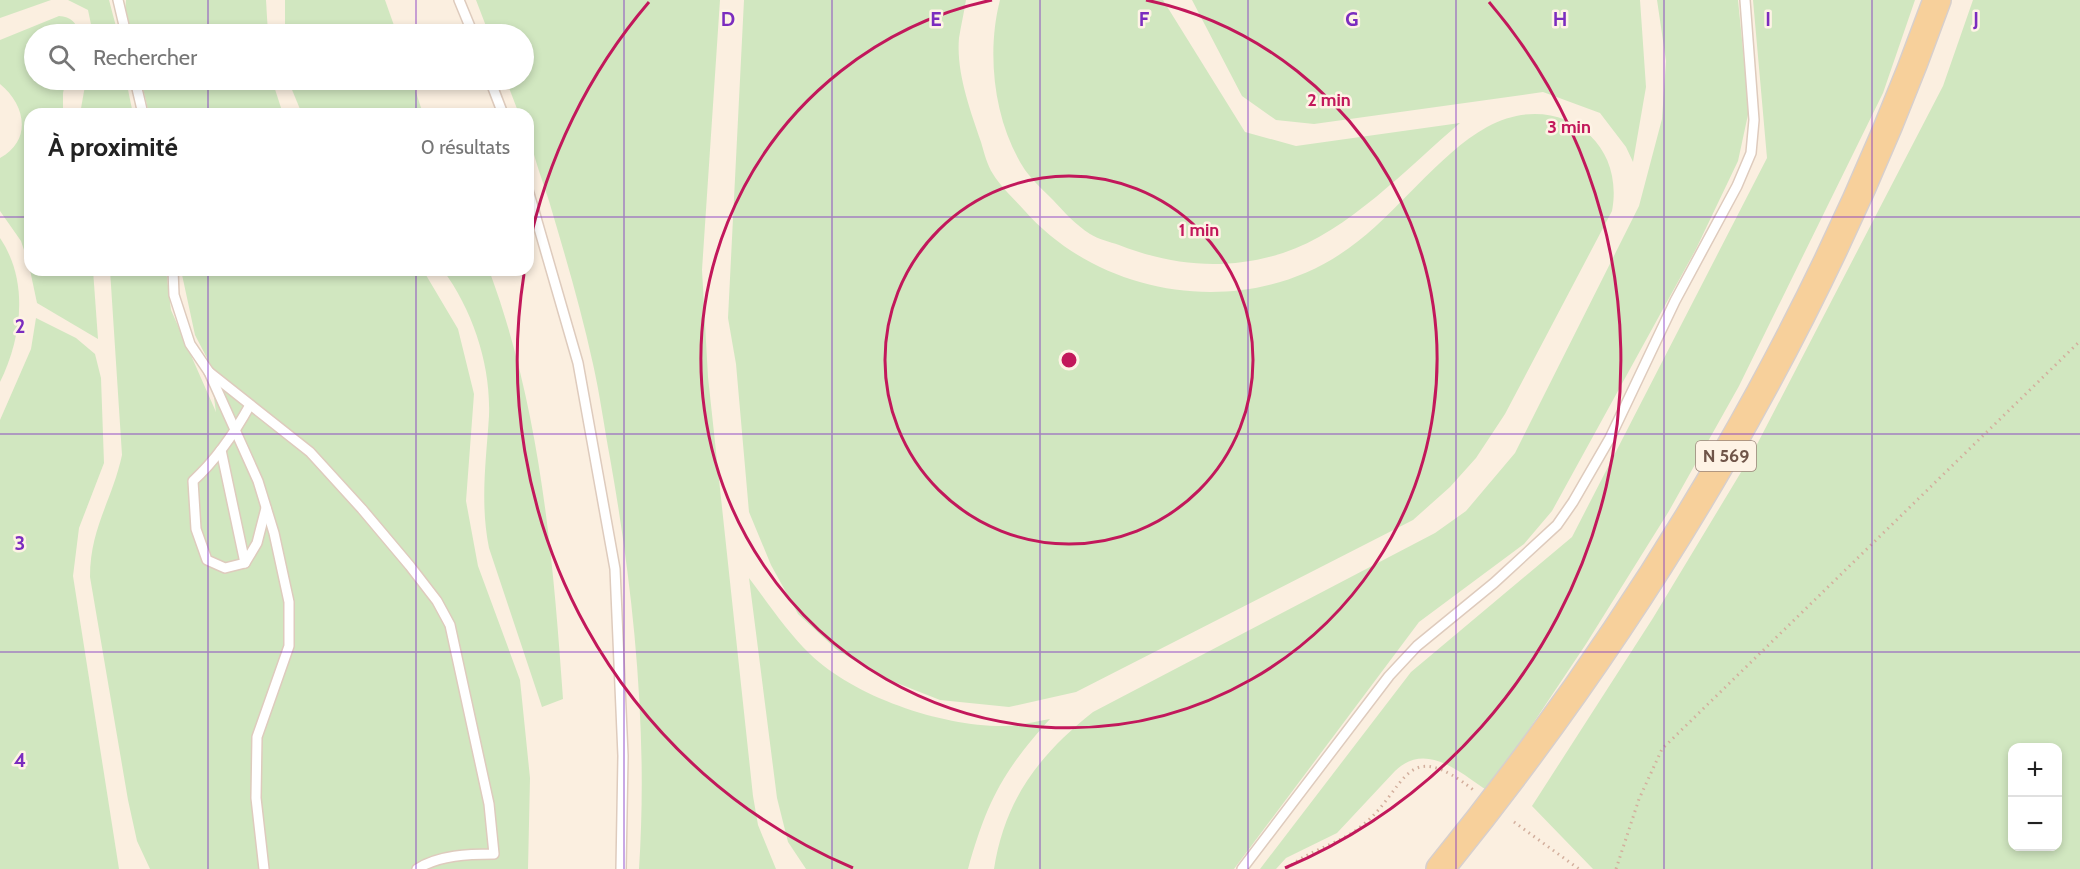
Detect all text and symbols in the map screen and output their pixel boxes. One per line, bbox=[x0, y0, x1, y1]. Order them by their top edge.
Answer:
text: D bbox=[721, 7, 735, 31]
text: E bbox=[930, 7, 942, 31]
text: F bbox=[1139, 7, 1150, 31]
text: G bbox=[1345, 7, 1359, 31]
text: H bbox=[1553, 7, 1567, 31]
text: I bbox=[1765, 7, 1771, 31]
text: J bbox=[1972, 7, 1979, 31]
search box bbox=[24, 24, 534, 90]
icon: search bbox=[45, 41, 78, 74]
text: Rechercher bbox=[93, 44, 197, 71]
text: 2 min bbox=[1307, 89, 1351, 111]
text: 3 min bbox=[1547, 116, 1591, 138]
text: À proximité bbox=[48, 131, 178, 163]
text: 0 résultats bbox=[421, 135, 510, 159]
text: 1 min bbox=[1179, 219, 1219, 241]
text: 2 bbox=[15, 314, 25, 338]
centre of rings bbox=[1059, 350, 1079, 370]
road number: N 569 bbox=[1696, 441, 1756, 471]
text: 3 bbox=[15, 531, 25, 555]
map controls bbox=[2008, 743, 2062, 851]
button: + bbox=[2008, 743, 2062, 797]
text: 4 bbox=[14, 748, 26, 772]
button: − bbox=[2008, 797, 2062, 851]

